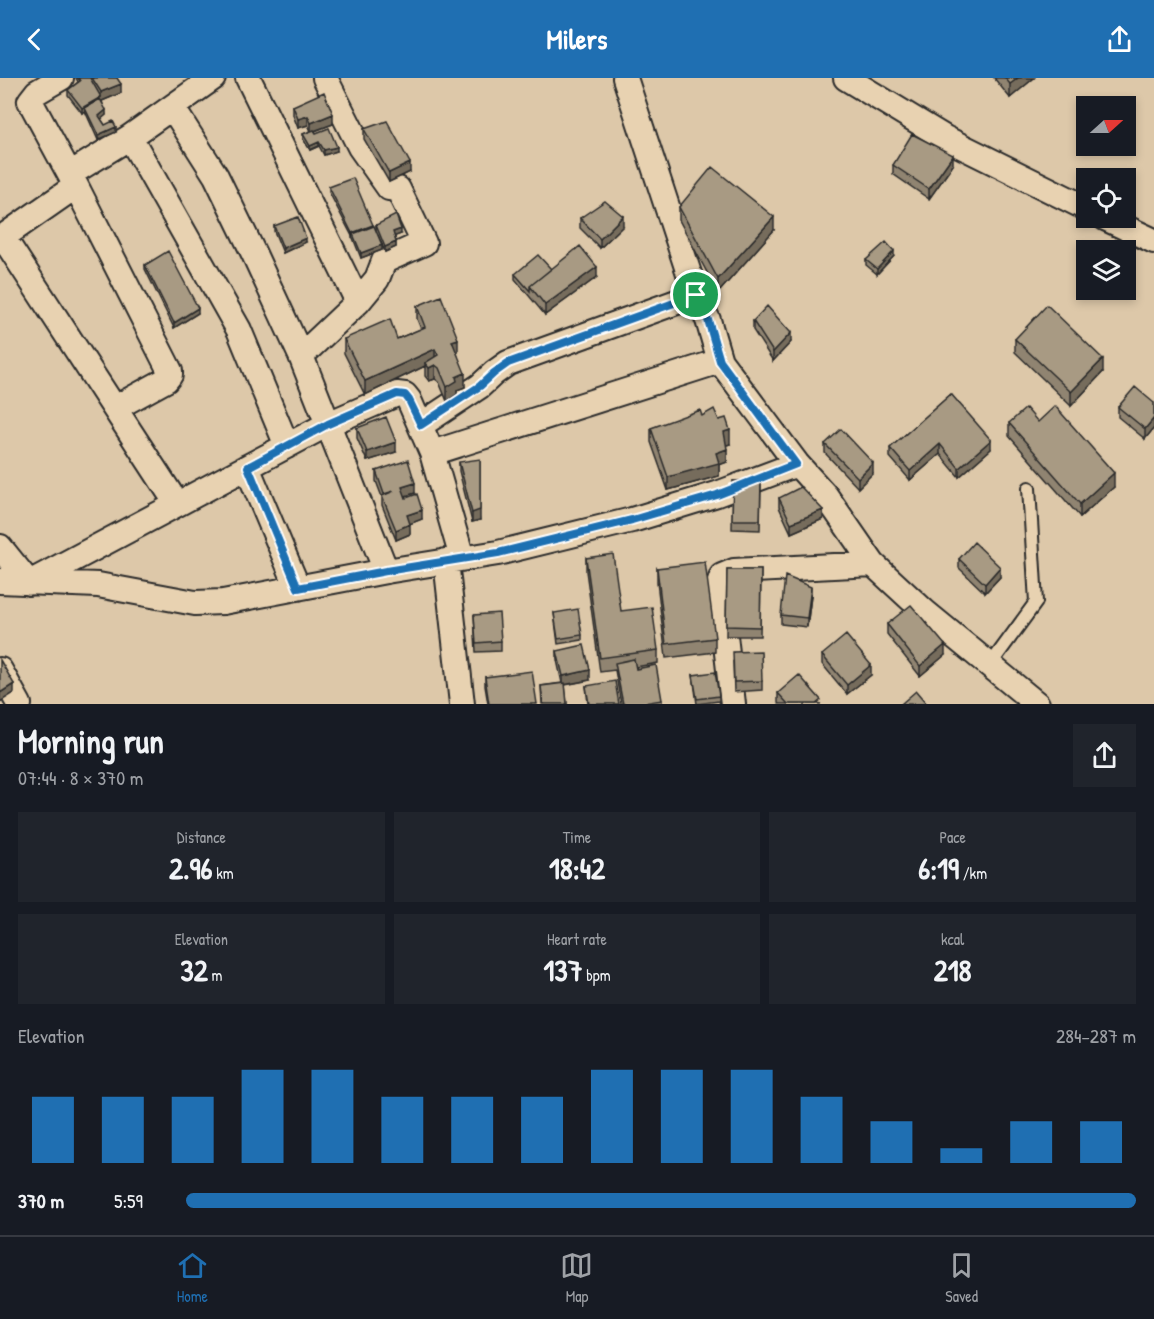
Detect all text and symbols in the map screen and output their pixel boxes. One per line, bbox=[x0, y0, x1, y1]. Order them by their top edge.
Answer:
text: Milers bbox=[547, 21, 607, 57]
icon: back bbox=[18, 23, 51, 56]
icon: share bbox=[1103, 23, 1136, 56]
north arrow bbox=[1076, 96, 1136, 156]
map controls bbox=[1076, 96, 1136, 300]
button: locate bbox=[1076, 168, 1136, 228]
button: layers bbox=[1076, 240, 1136, 300]
pin bbox=[670, 269, 721, 320]
icon: arrive bbox=[679, 278, 712, 311]
text: Morning run bbox=[18, 719, 164, 763]
button: share bbox=[1073, 724, 1136, 787]
text: 07:44 · 8 × 370 m bbox=[18, 764, 143, 791]
text: Distance bbox=[177, 826, 226, 848]
text: Time bbox=[563, 826, 591, 848]
text: Pace bbox=[939, 826, 966, 848]
text: 2.96 bbox=[169, 848, 212, 888]
text: 18:42 bbox=[549, 848, 605, 888]
text: 6:19 bbox=[918, 848, 959, 888]
text: km bbox=[212, 862, 234, 884]
text: /km bbox=[959, 862, 987, 884]
text: Elevation bbox=[175, 928, 228, 950]
text: Heart rate bbox=[547, 928, 607, 950]
text: kcal bbox=[941, 928, 964, 950]
text: 32 bbox=[180, 950, 208, 990]
text: 137 bbox=[543, 950, 583, 990]
text: 218 bbox=[934, 950, 972, 990]
text: m bbox=[208, 964, 222, 986]
text: bpm bbox=[583, 964, 611, 986]
text: Elevation bbox=[18, 1022, 84, 1049]
text: 284–287 m bbox=[1056, 1022, 1136, 1049]
text: 370 m bbox=[18, 1187, 64, 1214]
text: 5:59 bbox=[114, 1187, 143, 1214]
tab: Home bbox=[176, 1249, 209, 1307]
tab: Map bbox=[560, 1249, 593, 1307]
tab: Saved bbox=[945, 1249, 978, 1307]

